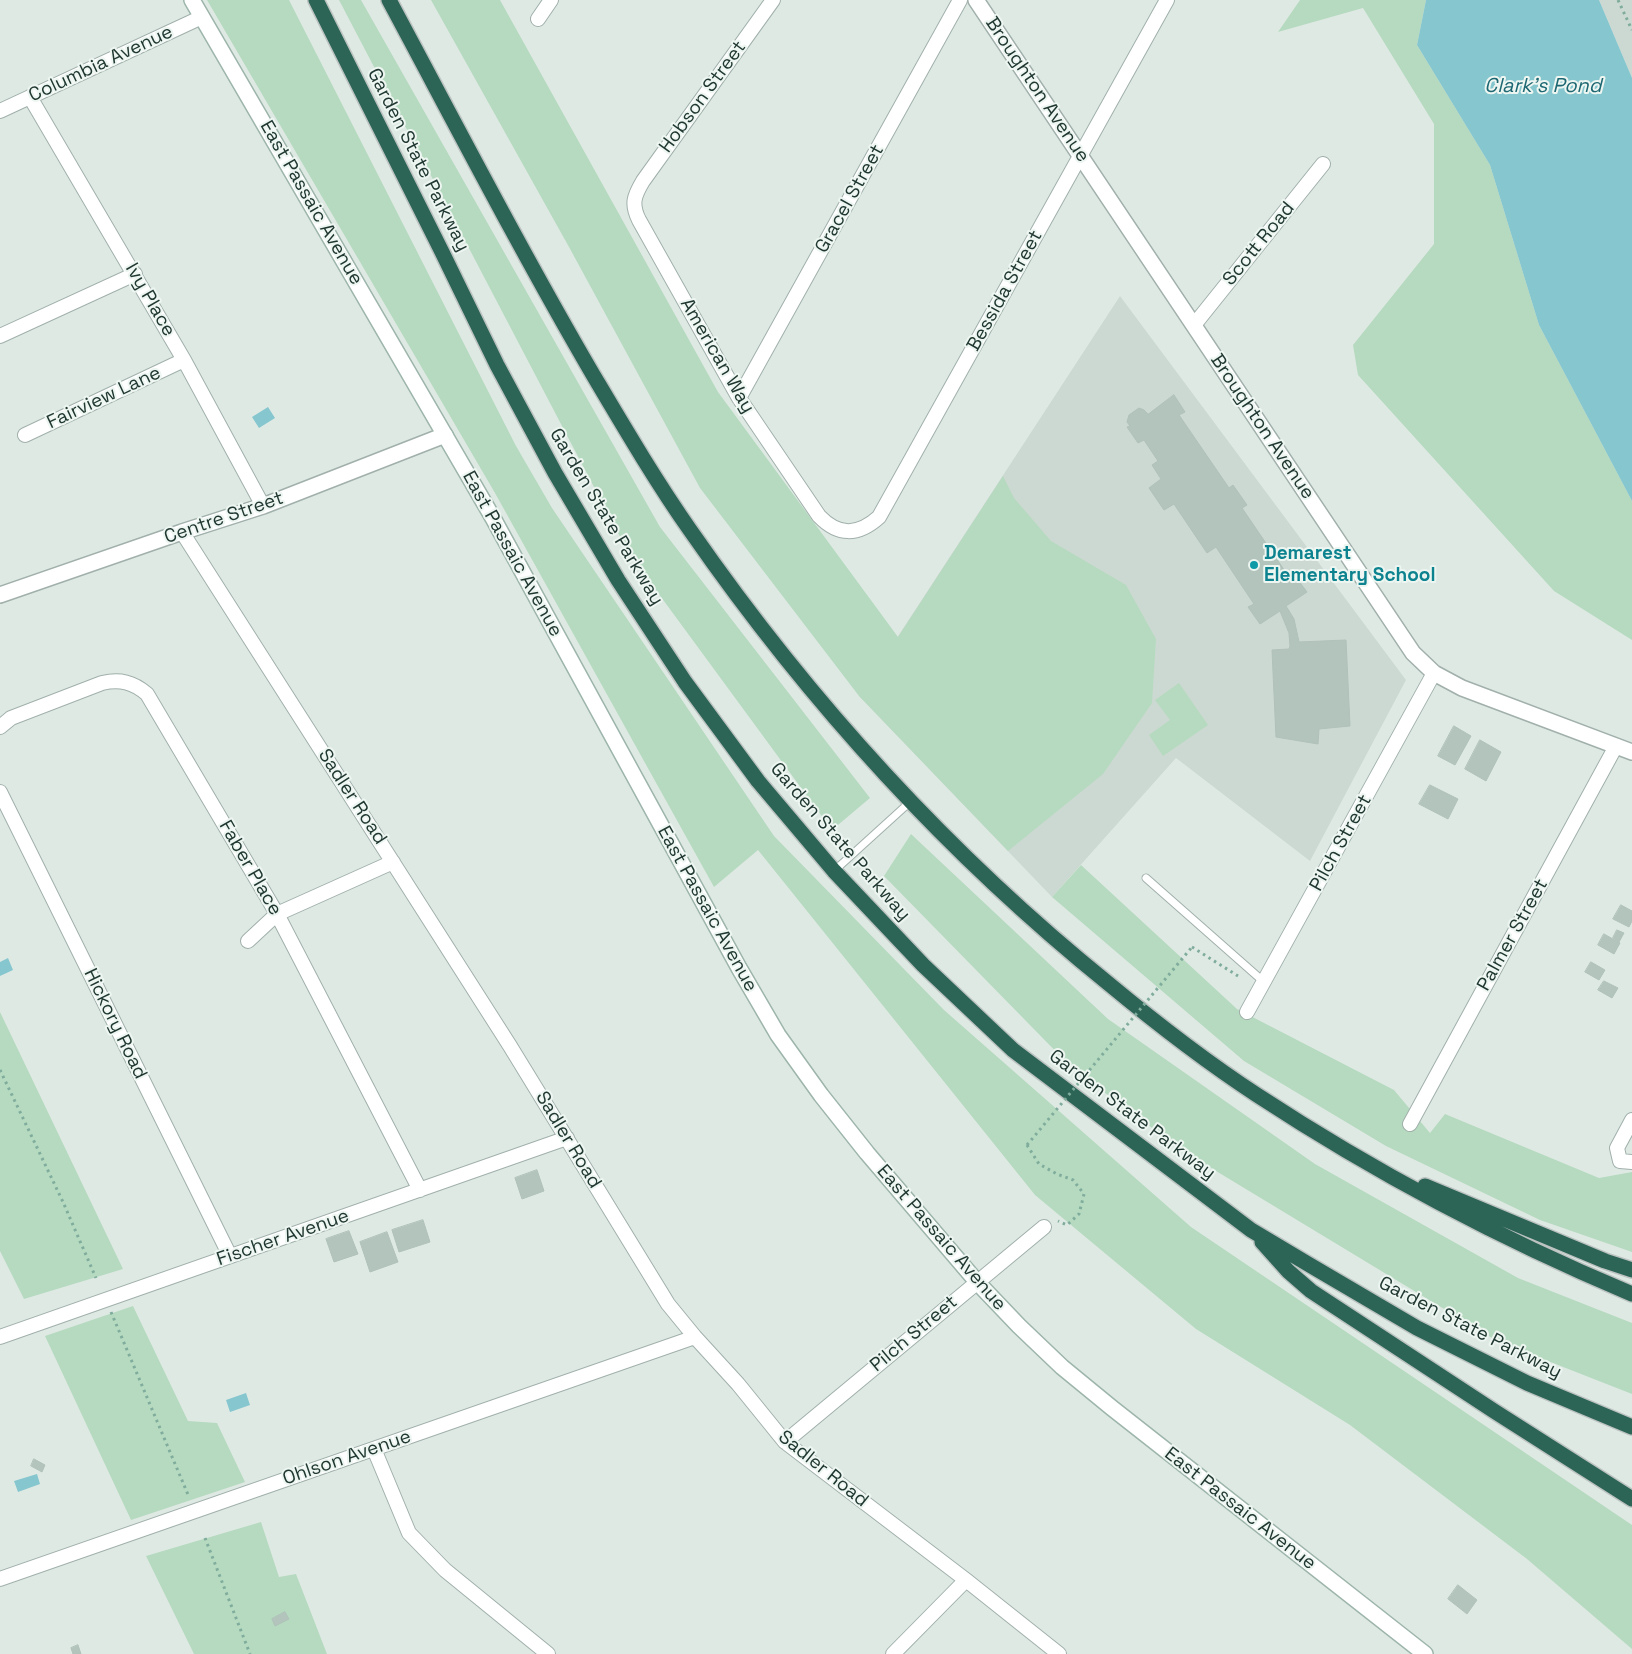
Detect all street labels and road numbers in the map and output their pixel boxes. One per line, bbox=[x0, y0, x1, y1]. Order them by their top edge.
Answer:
street label: Broughton Avenue bbox=[980, 13, 1094, 167]
street label: Columbia Avenue bbox=[25, 21, 177, 107]
street label: Hobson Street bbox=[655, 37, 751, 157]
street label: Garden State Parkway bbox=[362, 65, 474, 255]
street label: East Passaic Avenue bbox=[255, 117, 367, 289]
street label: Gracel Street bbox=[811, 141, 889, 257]
street label: Scott Road bbox=[1218, 198, 1300, 290]
street label: Bessida Street bbox=[962, 227, 1048, 355]
street label: Ivy Place bbox=[120, 259, 180, 341]
street label: American Way bbox=[675, 294, 759, 418]
street label: Broughton Avenue bbox=[1205, 350, 1319, 504]
street label: Fairview Lane bbox=[43, 362, 165, 434]
street label: Garden State Parkway bbox=[544, 424, 668, 610]
street label: East Passaic Avenue bbox=[457, 467, 567, 641]
street label: Centre Street bbox=[161, 487, 287, 549]
street label: Sadler Road bbox=[313, 745, 391, 849]
street label: Garden State Parkway bbox=[765, 758, 915, 926]
street label: Pilch Street bbox=[1305, 791, 1377, 895]
street label: Faber Place bbox=[214, 816, 286, 920]
street label: East Passaic Avenue bbox=[652, 822, 762, 996]
street label: Palmer Street bbox=[1473, 875, 1553, 995]
street label: Hickory Road bbox=[78, 965, 152, 1083]
street label: Garden State Parkway bbox=[1044, 1045, 1220, 1185]
street label: Sadler Road bbox=[530, 1087, 606, 1193]
street label: East Passaic Avenue bbox=[871, 1160, 1011, 1316]
street label: Fischer Avenue bbox=[214, 1205, 352, 1271]
street label: Garden State Parkway bbox=[1375, 1272, 1565, 1384]
street label: Pilch Street bbox=[866, 1291, 962, 1377]
street label: Ohlson Avenue bbox=[280, 1425, 414, 1491]
street label: Sadler Road bbox=[773, 1426, 873, 1512]
street label: East Passaic Avenue bbox=[1160, 1443, 1320, 1575]

